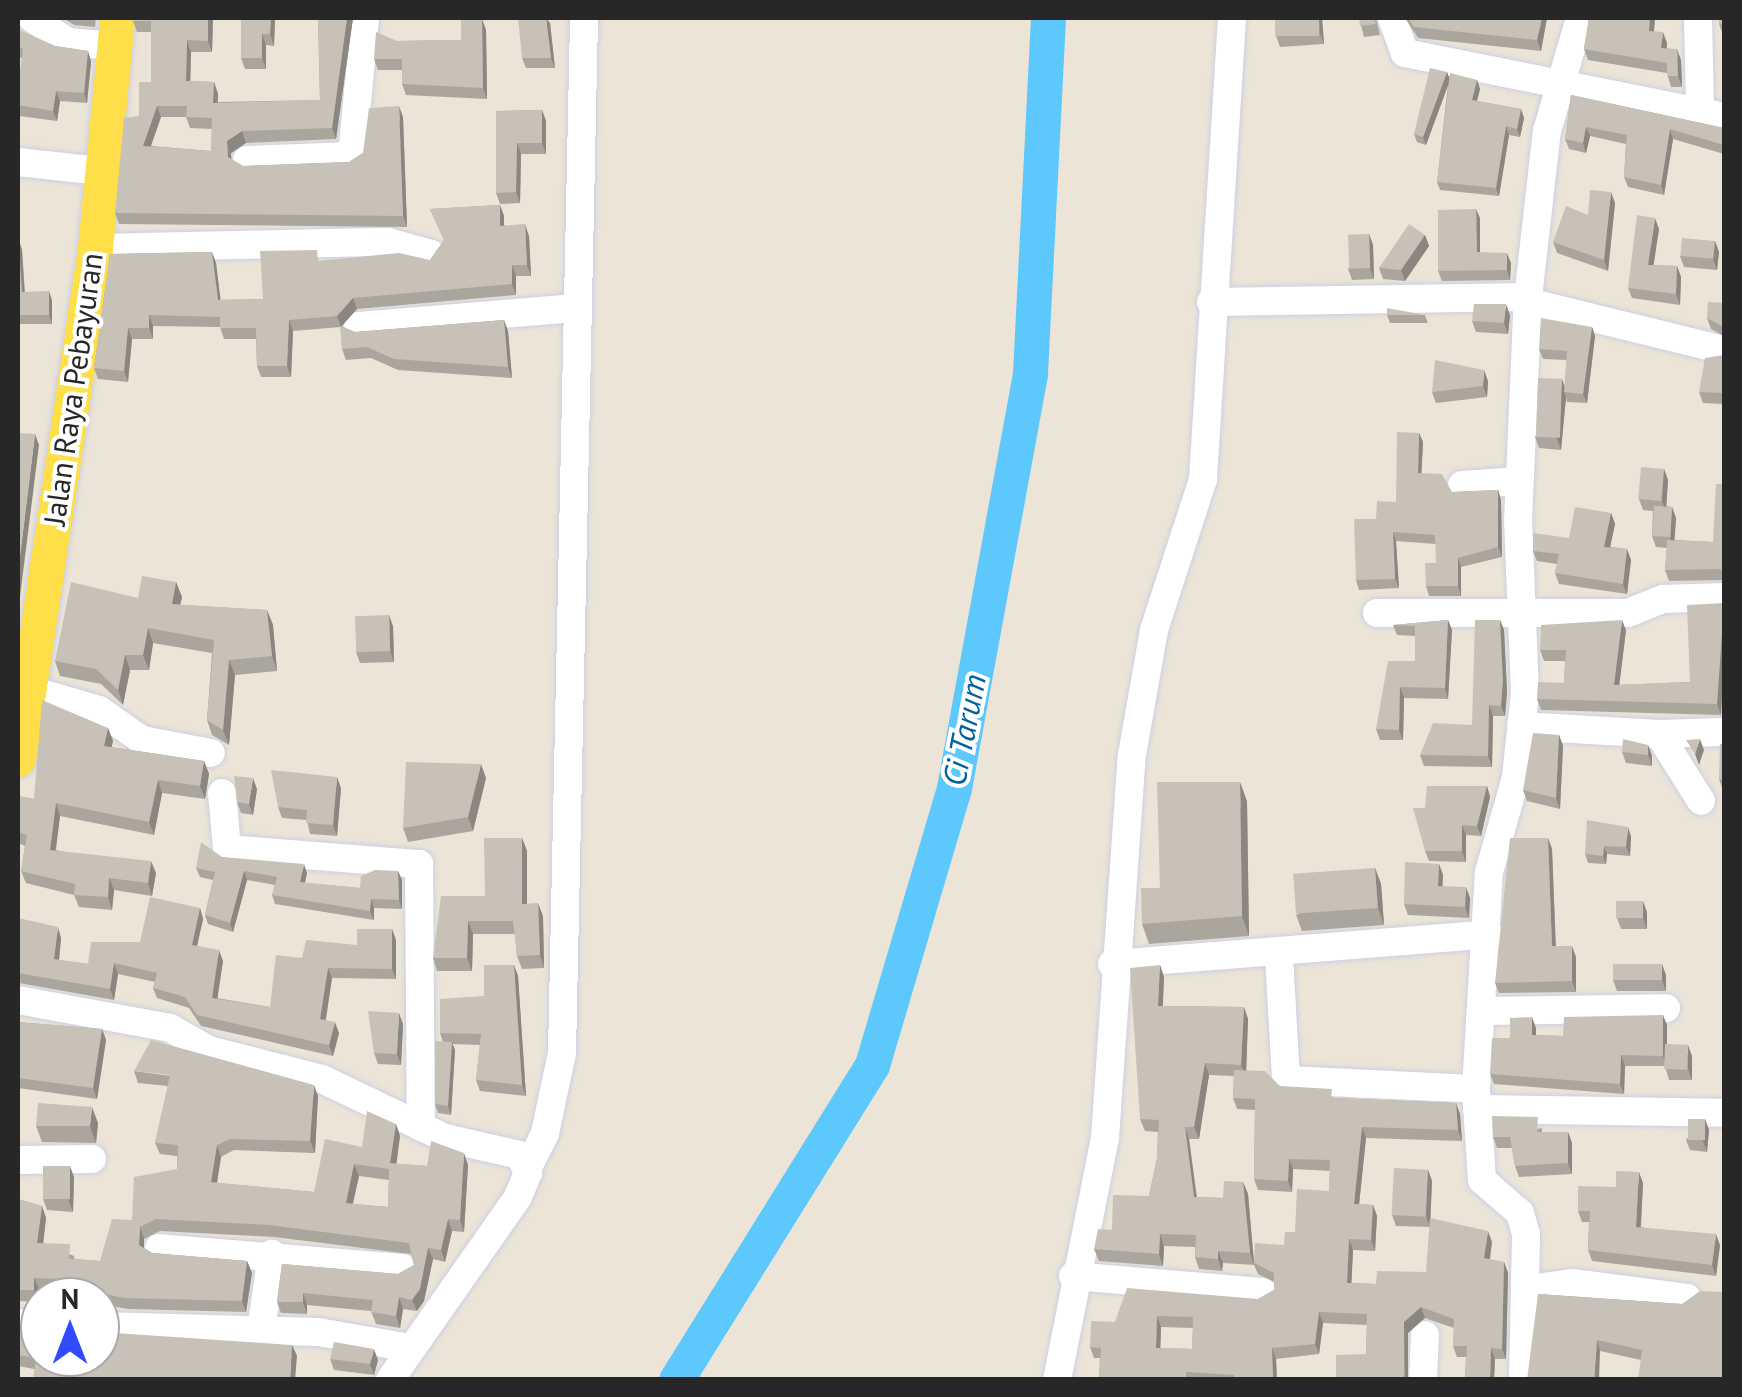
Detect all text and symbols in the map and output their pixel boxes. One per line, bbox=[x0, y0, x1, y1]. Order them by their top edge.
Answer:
street label: Jalan Raya Pebayuran bbox=[36, 251, 110, 527]
water label: Ci Tarum bbox=[934, 670, 994, 790]
north arrow bbox=[20, 1277, 120, 1377]
text: N bbox=[61, 1280, 79, 1317]

